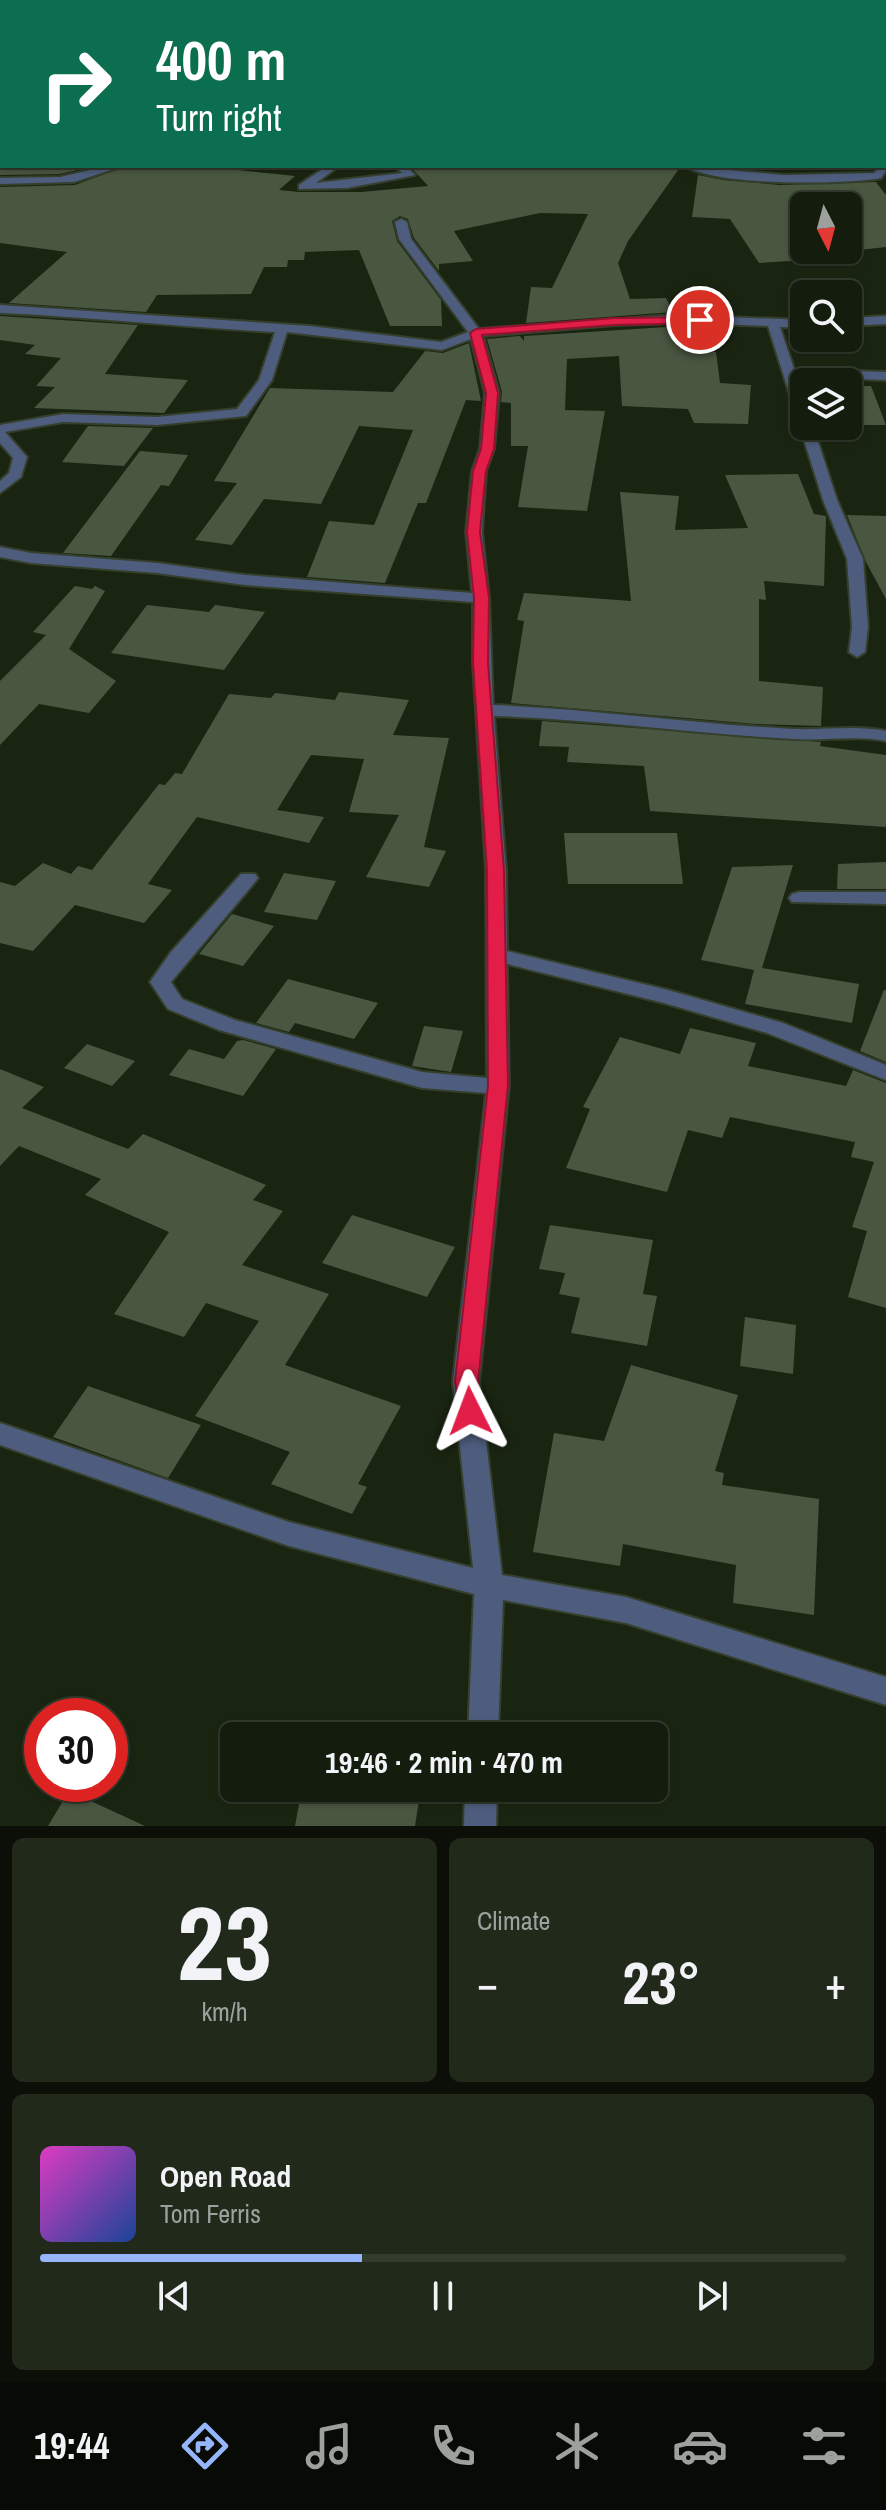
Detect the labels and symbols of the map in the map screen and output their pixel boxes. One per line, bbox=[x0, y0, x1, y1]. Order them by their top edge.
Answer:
north arrow bbox=[790, 192, 862, 264]
pin bbox=[666, 286, 734, 354]
position arrow bbox=[428, 1369, 512, 1453]
speed limit sign: 30 bbox=[24, 1698, 128, 1802]

